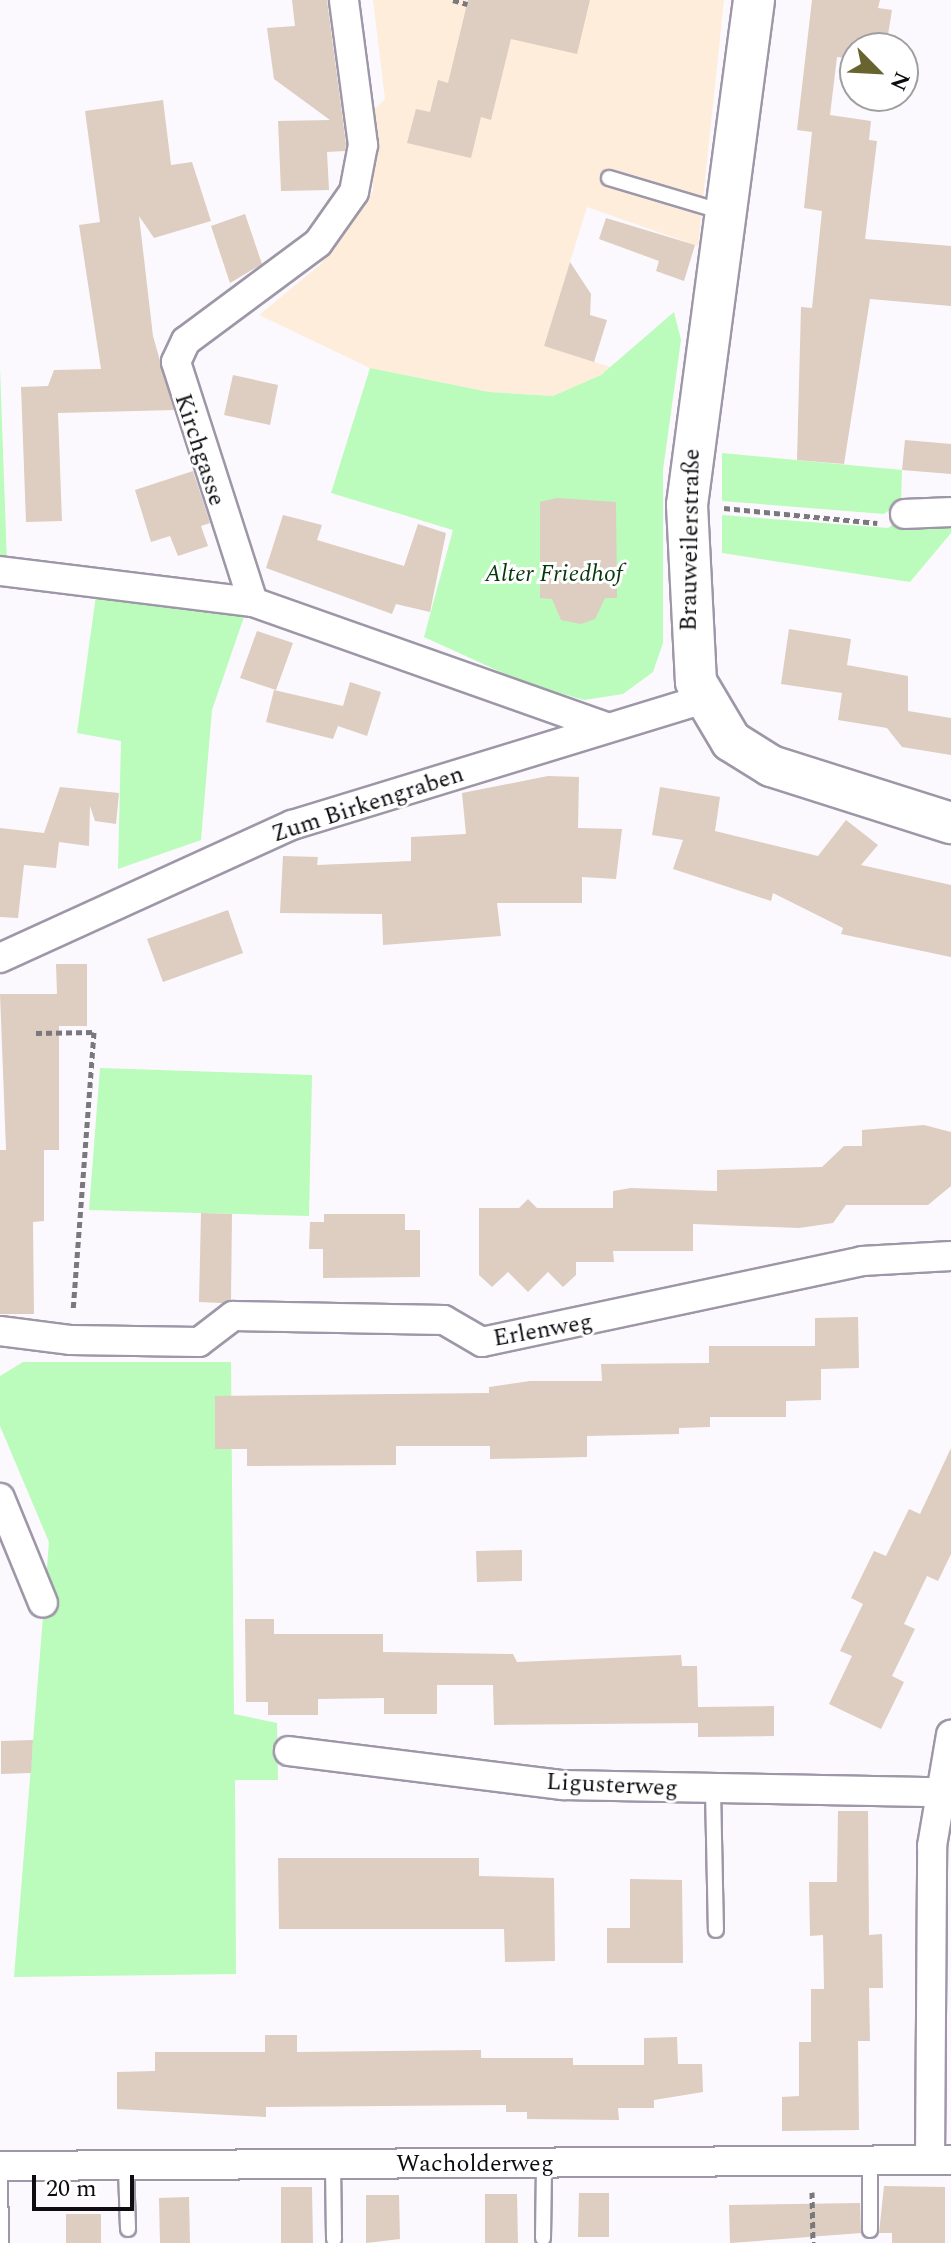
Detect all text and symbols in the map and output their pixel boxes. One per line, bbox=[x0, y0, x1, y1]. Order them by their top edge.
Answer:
north arrow bbox=[839, 32, 919, 112]
text: N bbox=[881, 66, 918, 96]
street label: Kirchgasse bbox=[167, 390, 231, 510]
street label: Brauweilerstraße bbox=[675, 448, 707, 632]
park label: Alter Friedhof bbox=[485, 561, 623, 589]
street label: Zum Birkengraben bbox=[268, 760, 468, 850]
street label: Erlenweg bbox=[491, 1308, 595, 1354]
street label: Ligusterweg bbox=[545, 1768, 679, 1804]
street label: Wacholderweg bbox=[396, 2151, 554, 2179]
scale bar bbox=[36, 2159, 138, 2209]
text: 20 m bbox=[46, 2171, 97, 2207]

